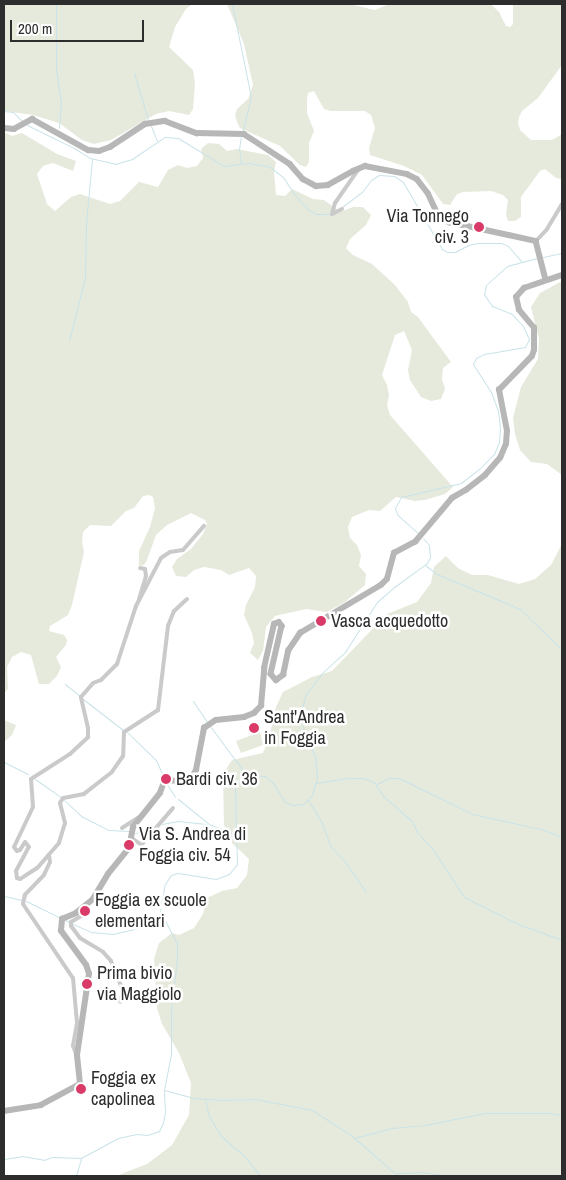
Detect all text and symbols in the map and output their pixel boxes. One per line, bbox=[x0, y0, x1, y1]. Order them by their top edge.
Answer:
scale bar bbox=[12, 10, 146, 42]
text: 200 m bbox=[18, 18, 52, 39]
place label: Via Tonnego civ. 3 bbox=[386, 206, 469, 248]
marker: Via Tonnego civ. 3 bbox=[473, 221, 485, 233]
place label: Vasca acquedotto bbox=[331, 610, 448, 632]
marker: Vasca acquedotto bbox=[315, 615, 327, 627]
place label: Sant'Andrea in Foggia bbox=[264, 707, 345, 750]
marker: Sant'Andrea in Foggia bbox=[248, 722, 260, 734]
place label: Bardi civ. 36 bbox=[176, 768, 258, 790]
marker: Bardi civ. 36 bbox=[160, 773, 172, 785]
place label: Via S. Andrea di Foggia civ. 54 bbox=[139, 824, 247, 866]
marker: Via S. Andrea di Foggia civ. 54 bbox=[123, 839, 135, 851]
place label: Foggia ex scuole elementari bbox=[95, 890, 207, 932]
marker: Foggia ex scuole elementari bbox=[79, 905, 91, 917]
place label: Prima bivio via Maggiolo bbox=[97, 963, 182, 1006]
marker: Prima bivio via Maggiolo bbox=[81, 978, 93, 990]
place label: Foggia ex capolinea bbox=[91, 1068, 156, 1110]
marker: Foggia ex capolinea bbox=[75, 1083, 87, 1095]

